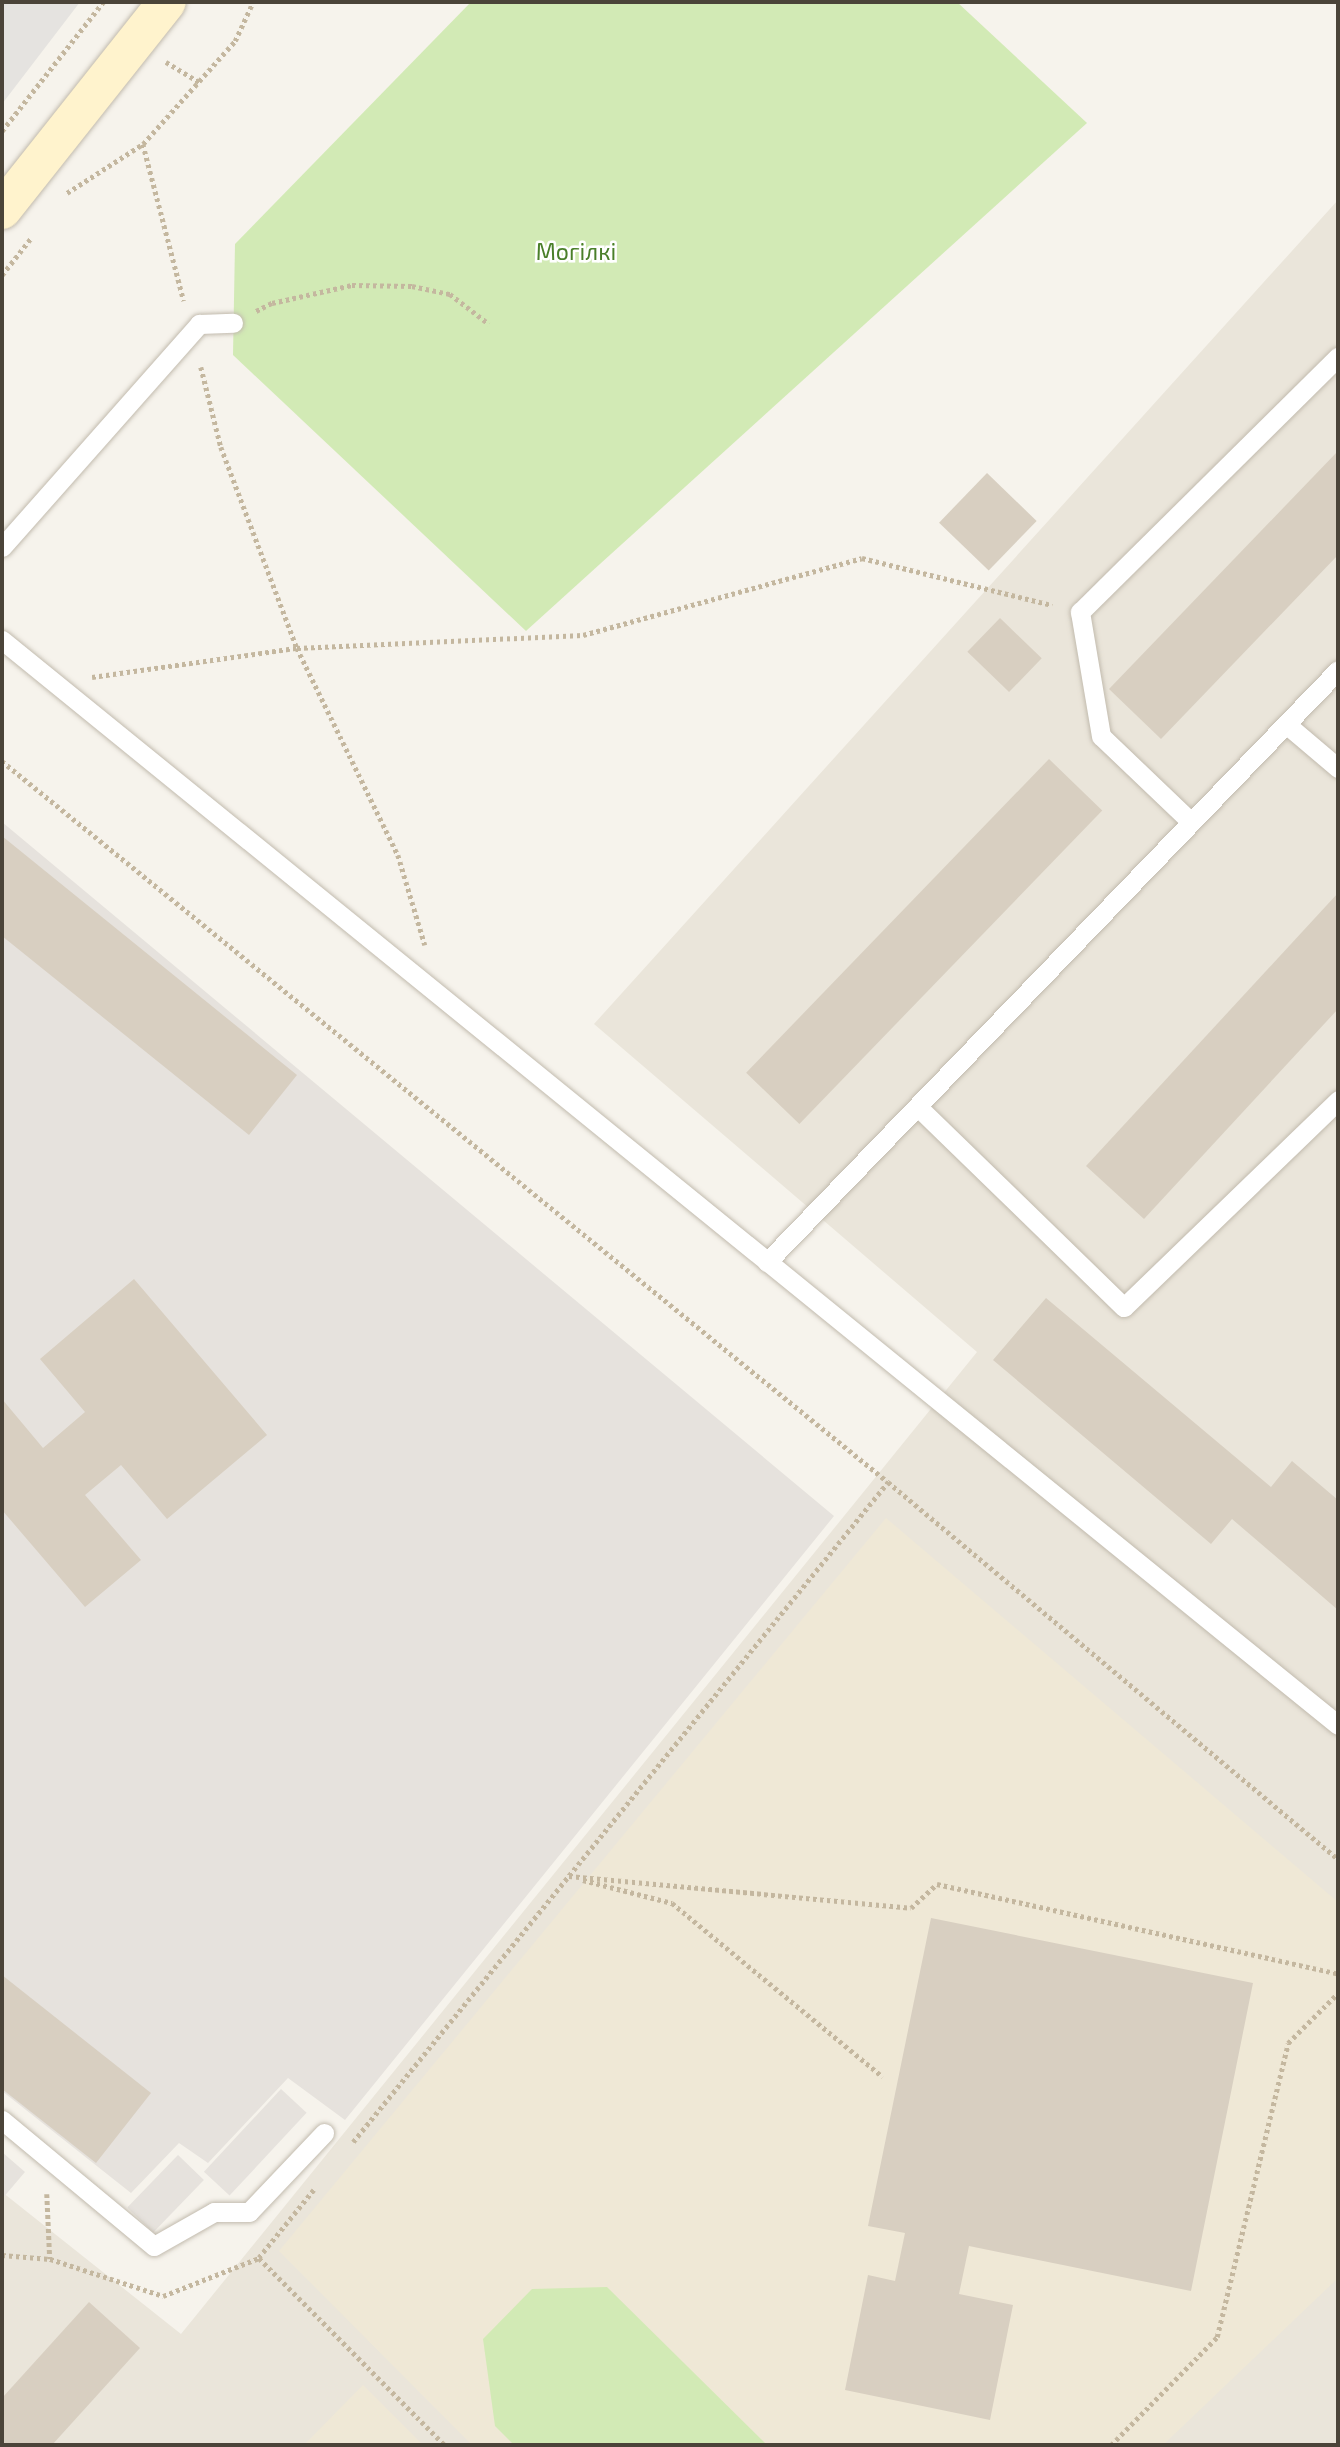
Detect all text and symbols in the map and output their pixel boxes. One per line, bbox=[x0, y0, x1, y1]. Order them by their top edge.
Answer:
park label: Могілкі bbox=[536, 237, 616, 265]

